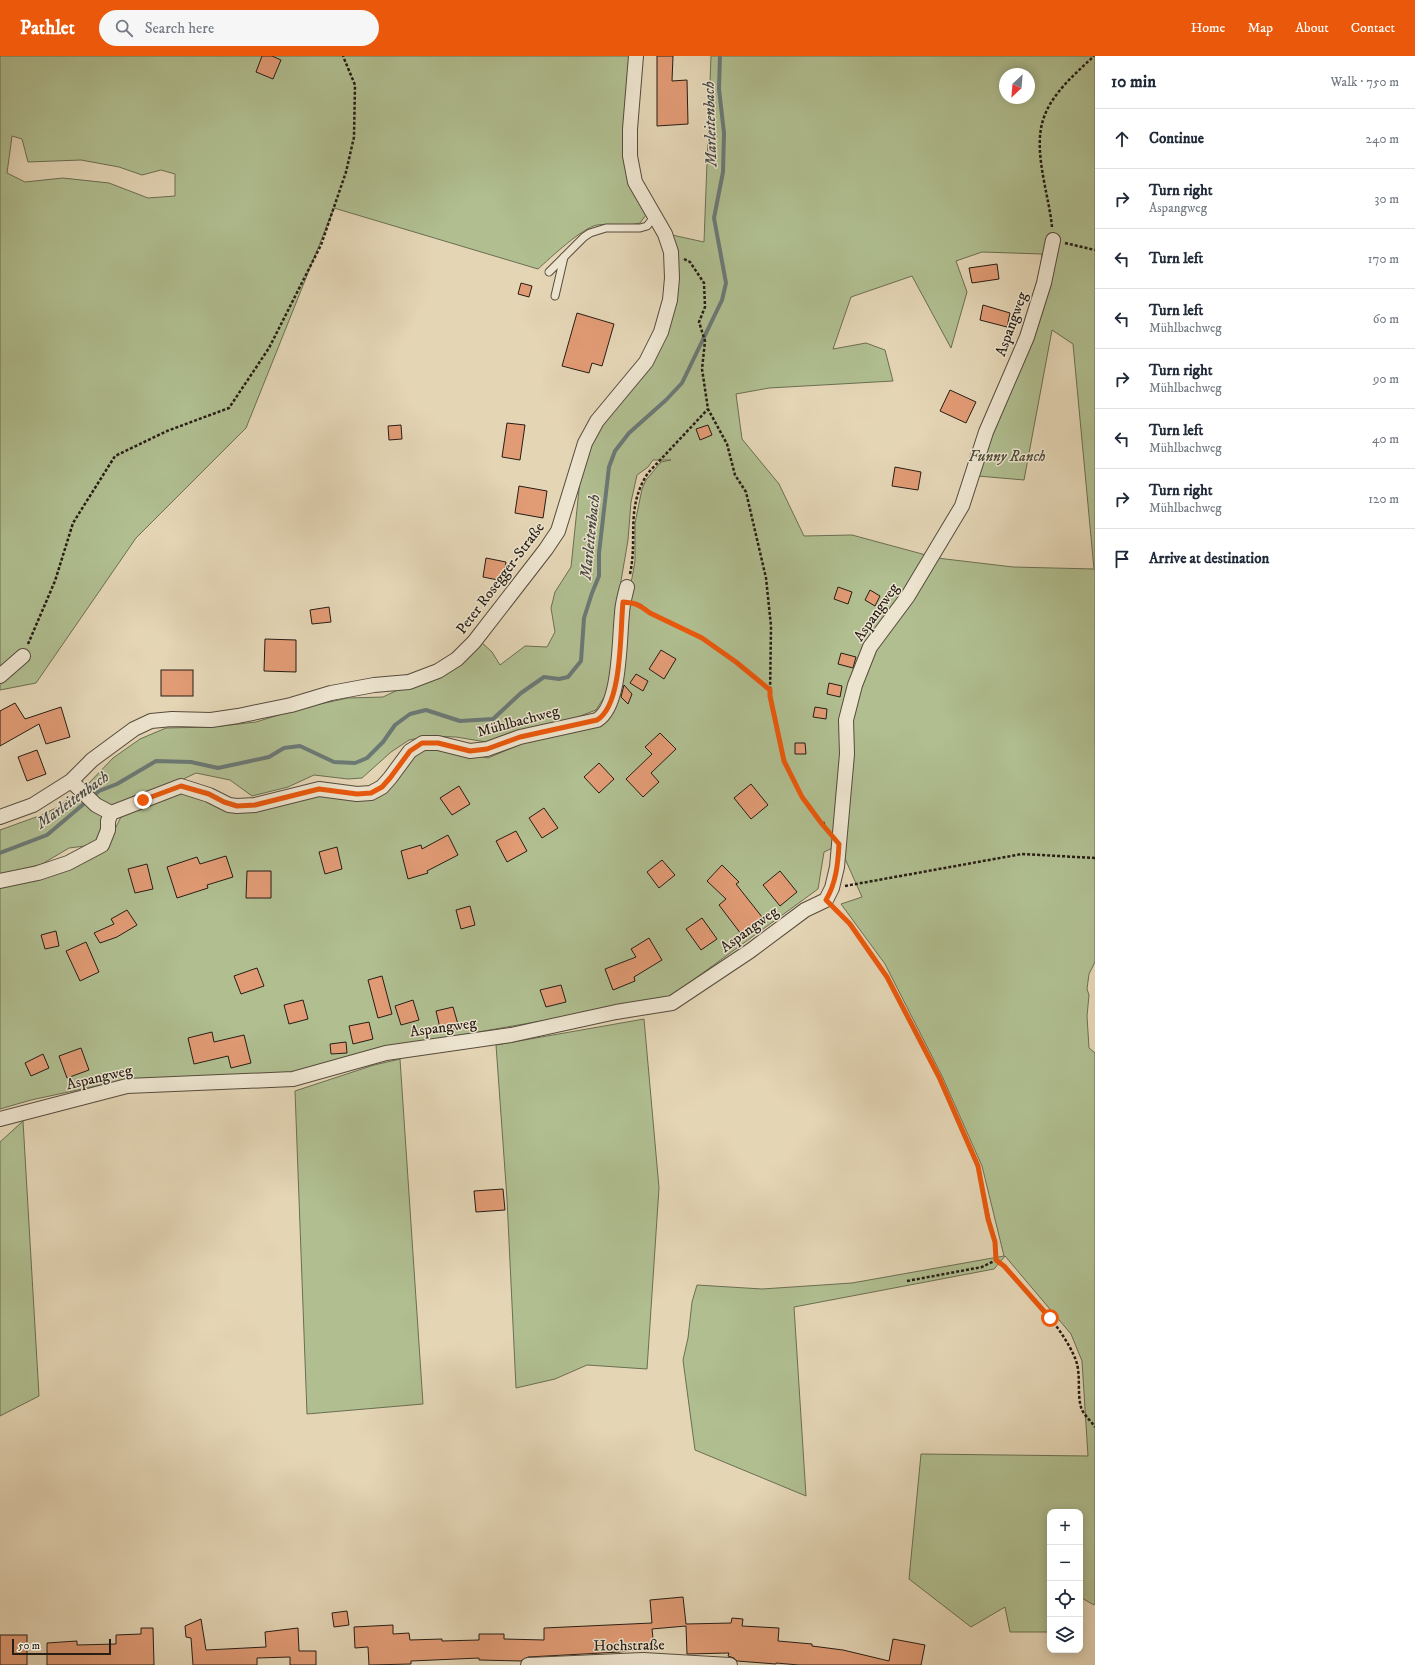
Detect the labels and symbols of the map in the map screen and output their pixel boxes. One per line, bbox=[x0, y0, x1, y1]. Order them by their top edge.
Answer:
north arrow bbox=[999, 68, 1035, 104]
water label: Marleitenbach bbox=[699, 81, 722, 168]
street label: Aspangweg bbox=[991, 289, 1032, 359]
park label: Funny Ranch bbox=[969, 447, 1046, 466]
water label: Marleitenbach bbox=[575, 494, 604, 582]
street label: Peter Rosegger-Straße bbox=[452, 519, 549, 638]
street label: Aspangweg bbox=[849, 579, 904, 645]
street label: Mühlbachweg bbox=[475, 701, 562, 742]
water label: Marleitenbach bbox=[31, 767, 113, 834]
route end bbox=[134, 791, 152, 809]
street label: Aspangweg bbox=[717, 902, 783, 957]
street label: Aspangweg bbox=[409, 1013, 478, 1042]
street label: Aspangweg bbox=[64, 1061, 135, 1094]
route start bbox=[1041, 1309, 1059, 1327]
street label: Hochstraße bbox=[593, 1635, 665, 1656]
scale bar bbox=[12, 1637, 111, 1656]

